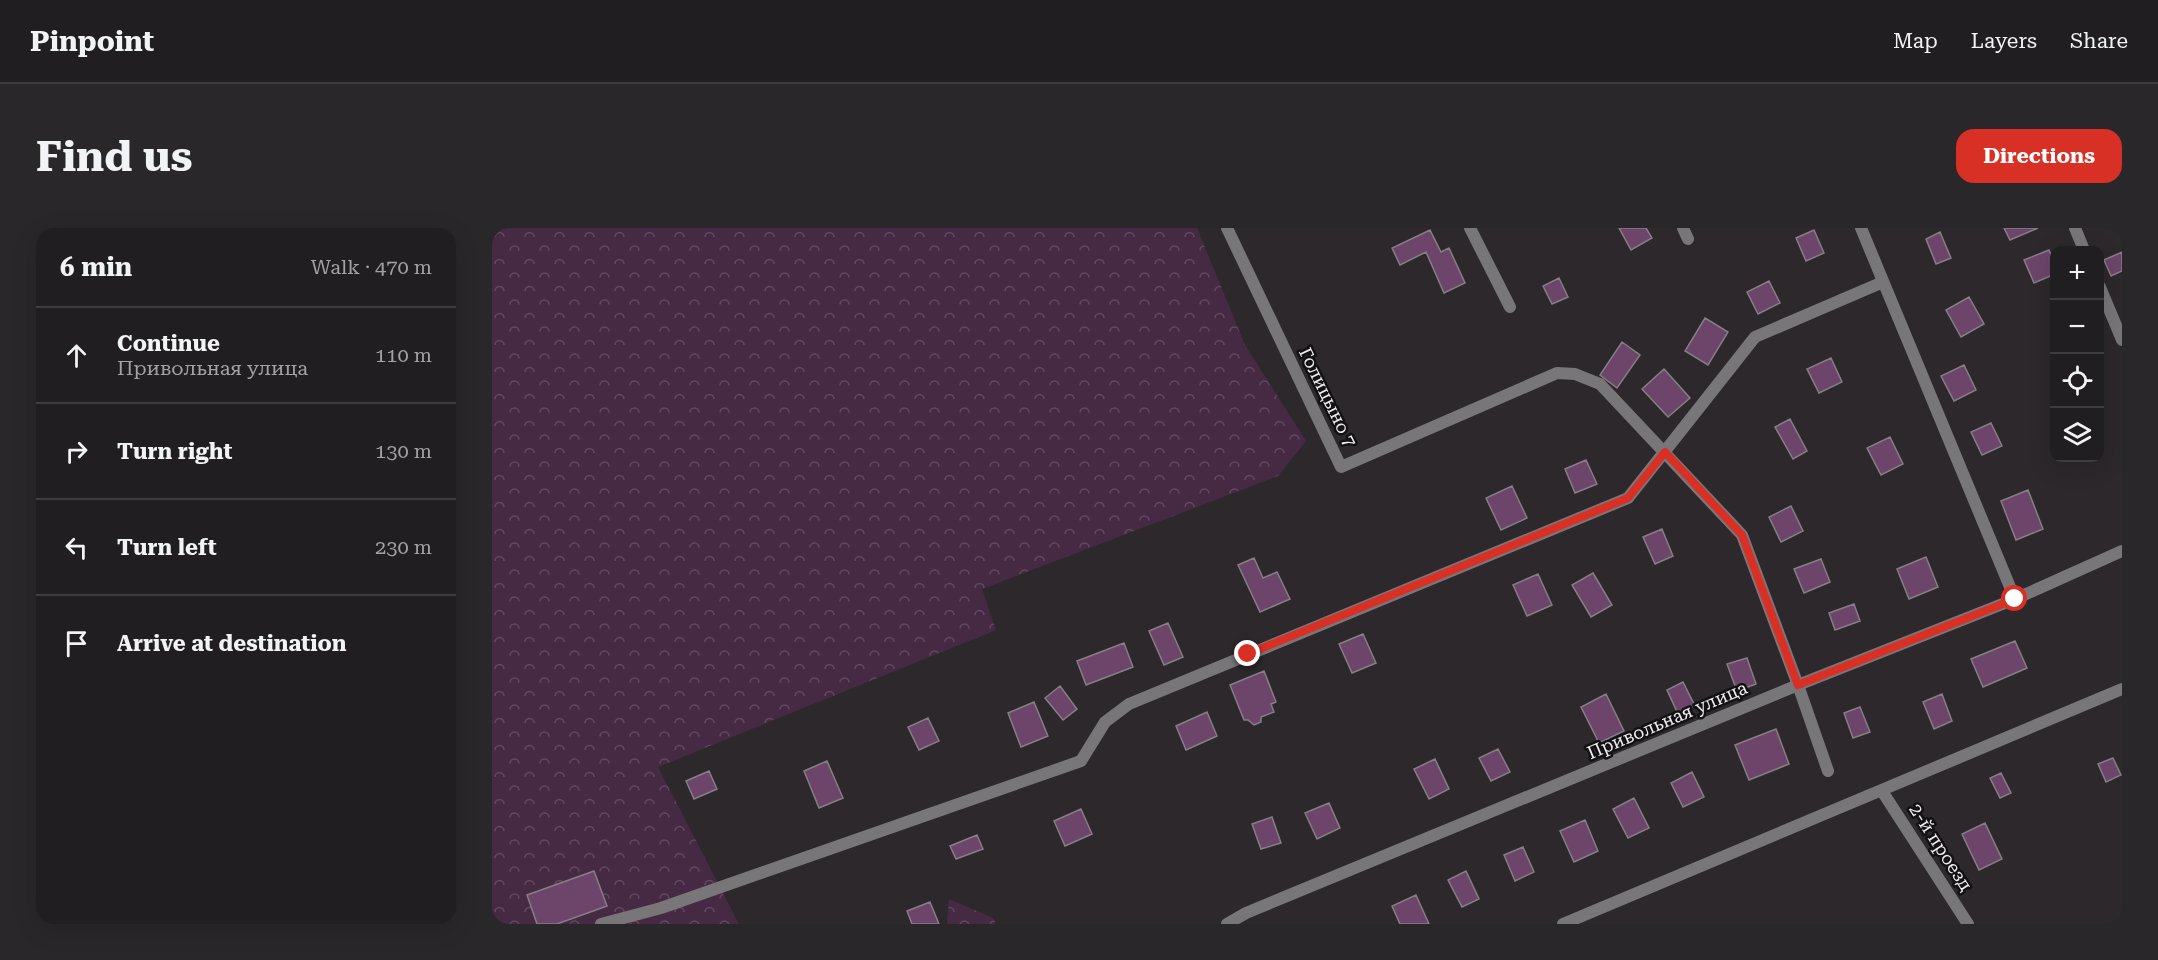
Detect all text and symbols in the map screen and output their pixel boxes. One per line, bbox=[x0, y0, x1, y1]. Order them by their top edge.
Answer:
text: Pinpoint bbox=[30, 25, 154, 58]
text: Map bbox=[1893, 29, 1938, 53]
text: Layers bbox=[1971, 29, 2037, 53]
text: Share bbox=[2070, 29, 2128, 53]
button: Directions bbox=[1956, 129, 2122, 183]
text: Find us bbox=[36, 132, 193, 181]
map controls bbox=[2050, 246, 2104, 462]
button: + bbox=[2050, 246, 2104, 300]
text: 6 min bbox=[60, 252, 132, 282]
text: Walk · 470 m bbox=[311, 255, 432, 279]
button: − bbox=[2050, 300, 2104, 354]
text: Continue bbox=[117, 331, 220, 356]
icon: ahead bbox=[60, 339, 93, 372]
text: 110 m bbox=[375, 343, 432, 367]
street label: Голицыно 7 bbox=[1295, 344, 1361, 450]
button: locate bbox=[2050, 354, 2104, 408]
text: Привольная улица bbox=[117, 356, 308, 380]
button: layers bbox=[2050, 408, 2104, 462]
icon: right bbox=[60, 435, 93, 468]
text: Turn right bbox=[117, 439, 232, 464]
text: 130 m bbox=[375, 439, 432, 463]
icon: left bbox=[60, 531, 93, 564]
text: Turn left bbox=[117, 535, 217, 560]
text: 230 m bbox=[375, 535, 432, 559]
route start bbox=[2001, 585, 2027, 611]
icon: arrive bbox=[60, 627, 93, 660]
text: Arrive at destination bbox=[117, 631, 346, 656]
route end bbox=[1234, 640, 1260, 666]
street label: Привольная улица bbox=[1584, 677, 1750, 763]
street label: 2-й проезд bbox=[1905, 800, 1977, 894]

